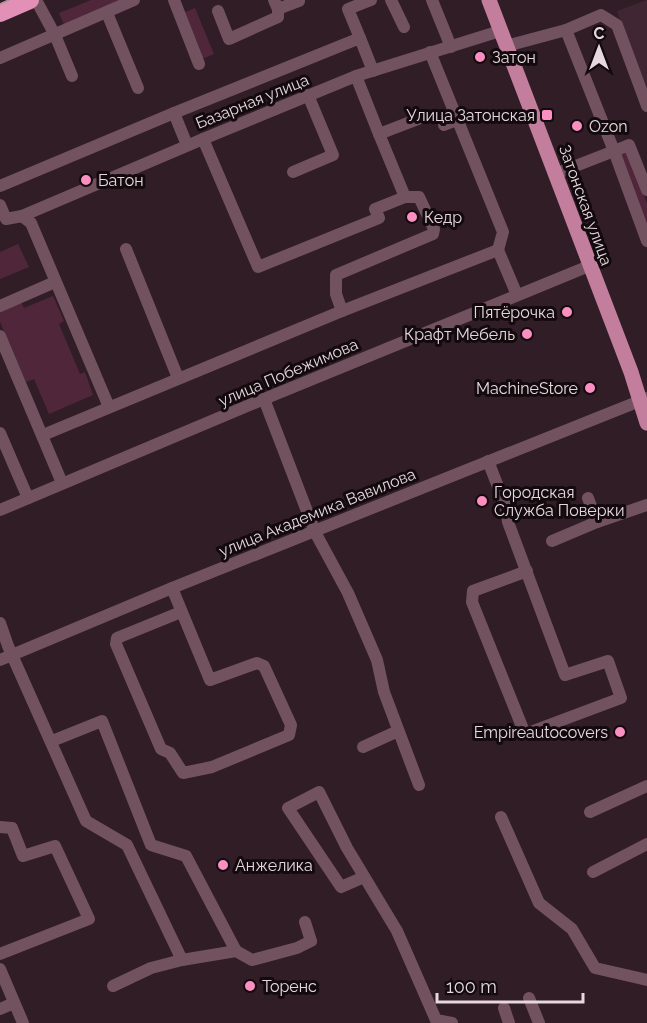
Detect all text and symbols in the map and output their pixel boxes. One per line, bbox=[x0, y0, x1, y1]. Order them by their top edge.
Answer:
north arrow bbox=[569, 18, 629, 78]
text: С bbox=[594, 24, 605, 43]
place label: Затон bbox=[492, 48, 536, 67]
marker: Затон bbox=[473, 50, 487, 64]
street label: Базарная улица bbox=[193, 70, 312, 133]
place label: Улица Затонская bbox=[407, 106, 535, 125]
marker: Улица Затонская bbox=[540, 108, 554, 122]
place label: Ozon bbox=[589, 117, 628, 136]
marker: Ozon bbox=[570, 119, 584, 133]
street label: Затонская улица bbox=[555, 142, 616, 268]
place label: Батон bbox=[98, 171, 144, 190]
marker: Батон bbox=[79, 173, 93, 187]
place label: Кедр bbox=[424, 208, 462, 227]
marker: Кедр bbox=[405, 210, 419, 224]
place label: Пятёрочка bbox=[474, 303, 555, 322]
marker: Пятёрочка bbox=[560, 305, 574, 319]
place label: Крафт Мебель bbox=[404, 325, 515, 344]
marker: Крафт Мебель bbox=[520, 327, 534, 341]
street label: улица Побежимова bbox=[216, 334, 361, 410]
place label: MachineStore bbox=[476, 379, 578, 398]
marker: MachineStore bbox=[583, 381, 597, 395]
street label: улица Академика Вавилова bbox=[216, 464, 418, 561]
place label: Городская Служба Поверки bbox=[494, 483, 624, 520]
marker: Городская Служба Поверки bbox=[475, 494, 489, 508]
place label: Empireautocovers bbox=[474, 723, 608, 742]
marker: Empireautocovers bbox=[613, 725, 627, 739]
place label: Анжелика bbox=[235, 856, 313, 875]
marker: Анжелика bbox=[216, 858, 230, 872]
scale bar bbox=[437, 966, 582, 1004]
text: 100 m bbox=[446, 976, 497, 997]
place label: Торенс bbox=[262, 977, 317, 996]
marker: Торенс bbox=[243, 979, 257, 993]

